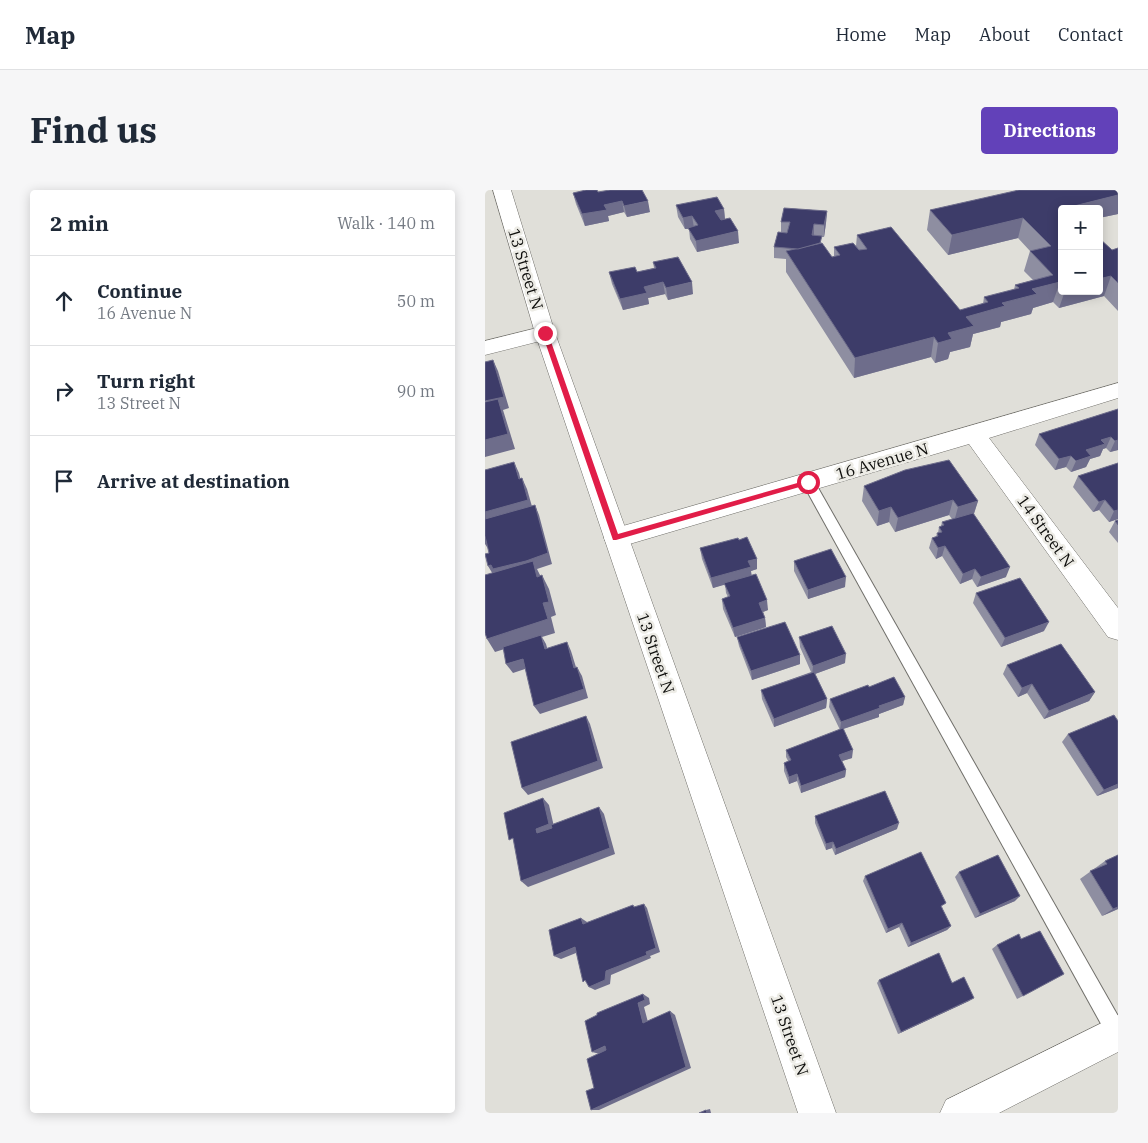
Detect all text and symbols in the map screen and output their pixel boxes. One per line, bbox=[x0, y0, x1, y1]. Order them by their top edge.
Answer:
text: Map bbox=[25, 19, 75, 51]
text: Home bbox=[835, 23, 887, 46]
text: Map bbox=[915, 23, 951, 46]
text: About bbox=[979, 23, 1030, 46]
text: Contact bbox=[1058, 23, 1123, 46]
text: Find us bbox=[30, 107, 157, 153]
button: Directions bbox=[981, 107, 1118, 154]
map controls bbox=[1058, 205, 1103, 295]
button: + bbox=[1058, 205, 1103, 250]
text: 2 min bbox=[50, 209, 109, 237]
text: Walk · 140 m bbox=[337, 213, 435, 233]
street label: 13 Street N bbox=[504, 226, 548, 312]
button: − bbox=[1058, 250, 1103, 295]
text: Continue bbox=[97, 279, 182, 303]
icon: ahead bbox=[50, 287, 78, 315]
text: 50 m bbox=[397, 291, 435, 311]
text: 16 Avenue N bbox=[97, 303, 192, 323]
route end bbox=[534, 322, 557, 345]
text: Turn right bbox=[97, 369, 195, 393]
icon: right bbox=[50, 377, 78, 405]
text: 90 m bbox=[397, 381, 435, 401]
text: 13 Street N bbox=[97, 393, 181, 413]
street label: 16 Avenue N bbox=[833, 438, 931, 484]
icon: arrive bbox=[50, 467, 78, 495]
text: Arrive at destination bbox=[97, 469, 290, 493]
route start bbox=[797, 471, 820, 494]
street label: 14 Street N bbox=[1013, 491, 1079, 571]
street label: 13 Street N bbox=[633, 610, 679, 696]
street label: 13 Street N bbox=[767, 992, 813, 1078]

